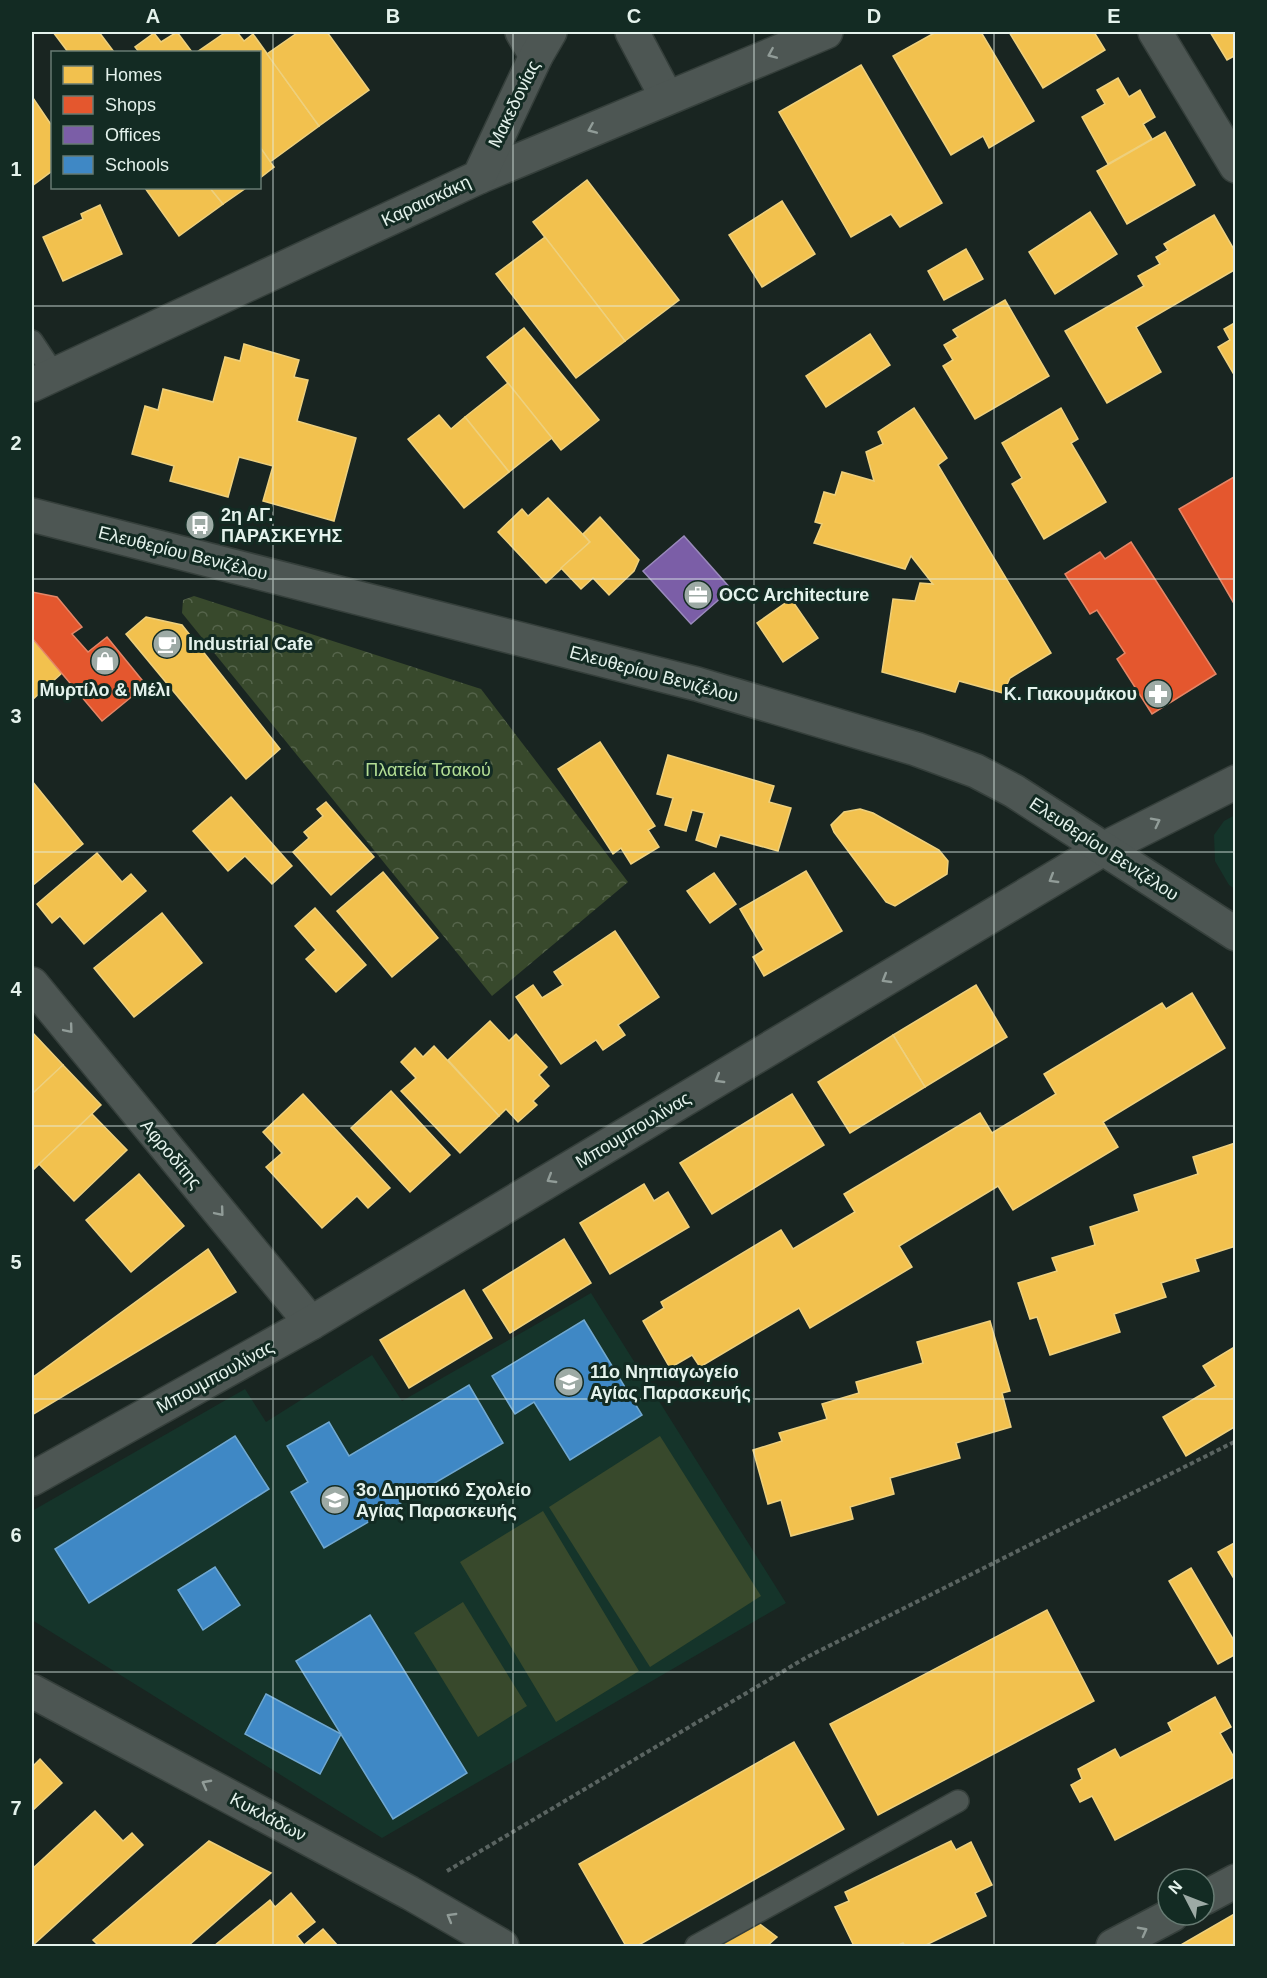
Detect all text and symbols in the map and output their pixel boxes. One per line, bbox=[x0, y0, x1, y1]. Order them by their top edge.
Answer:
text: A bbox=[146, 5, 160, 27]
text: B bbox=[386, 5, 400, 27]
text: C bbox=[627, 5, 641, 27]
text: D bbox=[867, 5, 881, 27]
text: E bbox=[1107, 5, 1121, 27]
one-way arrow bbox=[768, 47, 779, 59]
legend bbox=[51, 51, 261, 189]
street label: Μακεδονίας bbox=[484, 57, 544, 151]
text: Homes bbox=[105, 65, 162, 85]
text: Shops bbox=[105, 95, 156, 115]
one-way arrow bbox=[588, 122, 599, 134]
text: Offices bbox=[105, 125, 161, 145]
text: Schools bbox=[105, 155, 169, 175]
text: 1 bbox=[10, 158, 22, 180]
street label: Καραισκάκη bbox=[378, 172, 474, 230]
text: 2 bbox=[10, 432, 22, 454]
place label: 2η ΑΓ. ΠΑΡΑΣΚΕΥΗΣ bbox=[221, 505, 342, 546]
bus stop icon: 2η ΑΓ. ΠΑΡΑΣΚΕΥΗΣ bbox=[184, 509, 216, 541]
street label: Ελευθερίου Βενιζέλου bbox=[96, 522, 270, 584]
office icon: OCC Architecture bbox=[682, 579, 714, 611]
place label: OCC Architecture bbox=[719, 585, 869, 605]
cafe icon: Industrial Cafe bbox=[151, 628, 183, 660]
place label: Industrial Cafe bbox=[188, 634, 313, 654]
street label: Ελευθερίου Βενιζέλου bbox=[568, 642, 740, 706]
shop icon: Μυρτίλο & Μέλι bbox=[89, 645, 121, 677]
pharmacy icon: Κ. Γιακουμάκου bbox=[1142, 678, 1174, 710]
place label: Μυρτίλο & Μέλι bbox=[39, 680, 171, 700]
place label: Κ. Γιακουμάκου bbox=[1004, 684, 1137, 704]
text: 3 bbox=[10, 705, 22, 727]
park label: Πλατεία Τσακού bbox=[365, 760, 491, 780]
street label: Ελευθερίου Βενιζέλου bbox=[1026, 793, 1182, 905]
one-way arrow bbox=[1149, 818, 1160, 830]
one-way arrow bbox=[1049, 871, 1059, 883]
one-way arrow bbox=[882, 972, 892, 983]
text: 4 bbox=[10, 978, 22, 1000]
one-way arrow bbox=[61, 1022, 72, 1033]
one-way arrow bbox=[715, 1072, 725, 1084]
street label: Μπουμπουλίνας bbox=[572, 1088, 694, 1172]
street label: Αφροδίτης bbox=[136, 1115, 206, 1193]
one-way arrow bbox=[547, 1172, 557, 1184]
one-way arrow bbox=[212, 1205, 223, 1216]
text: 5 bbox=[10, 1251, 22, 1273]
street label: Μπουμπουλίνας bbox=[153, 1336, 277, 1417]
place label: 11ο Νηπιαγωγείο Αγίας Παρασκευής bbox=[590, 1362, 751, 1403]
school or university icon: 11ο Νηπιαγωγείο Αγίας Παρασκευής bbox=[553, 1366, 585, 1398]
place label: 3ο Δημοτικό Σχολείο Αγίας Παρασκευής bbox=[356, 1480, 531, 1521]
school or university icon: 3ο Δημοτικό Σχολείο Αγίας Παρασκευής bbox=[319, 1484, 351, 1516]
text: 6 bbox=[10, 1524, 22, 1546]
one-way arrow bbox=[202, 1780, 212, 1791]
street label: Κυκλάδων bbox=[227, 1789, 309, 1845]
text: 7 bbox=[10, 1797, 22, 1819]
north arrow bbox=[1156, 1867, 1216, 1927]
text: N bbox=[1165, 1877, 1185, 1897]
one-way arrow bbox=[447, 1913, 457, 1924]
one-way arrow bbox=[1136, 1927, 1147, 1938]

